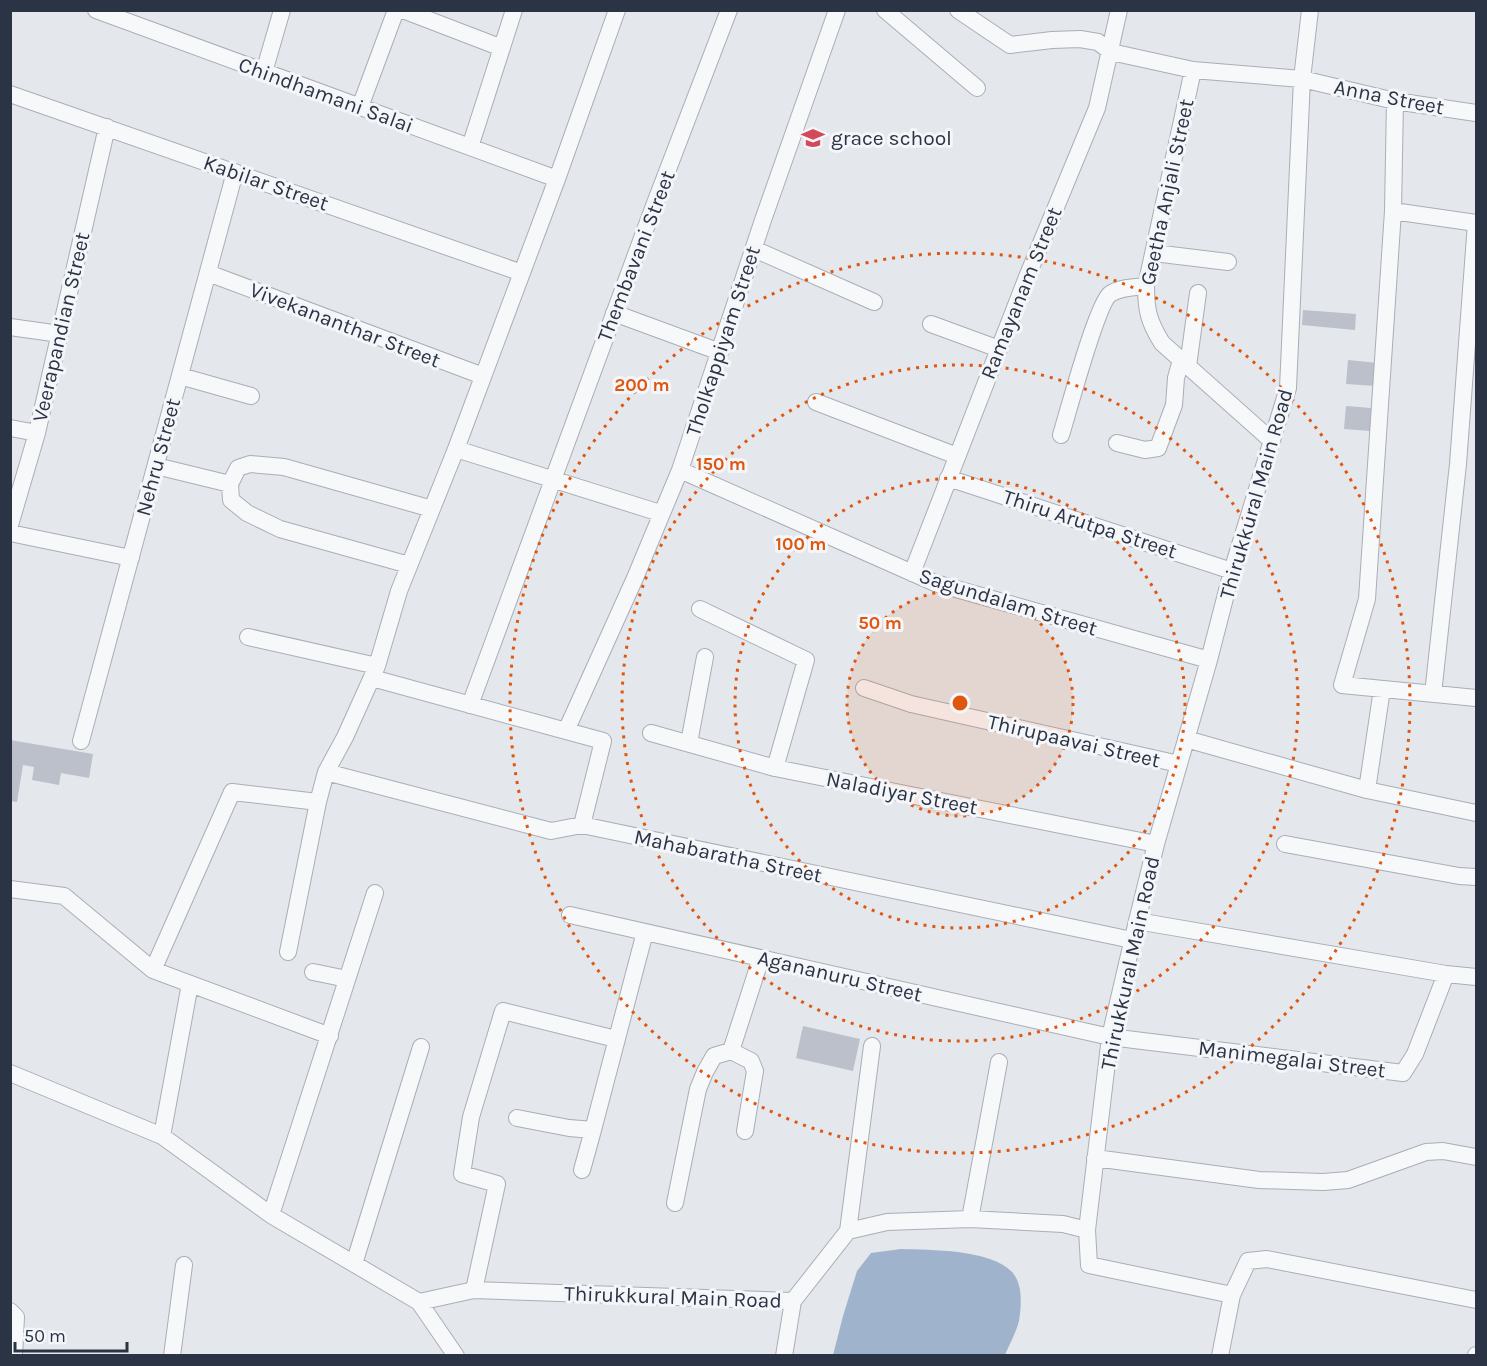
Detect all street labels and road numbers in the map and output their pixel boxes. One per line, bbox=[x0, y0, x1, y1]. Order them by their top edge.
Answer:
street label: Chindhamani Salai bbox=[235, 52, 417, 138]
street label: Anna Street bbox=[1332, 75, 1446, 119]
street label: Geetha Anjali Street bbox=[1136, 97, 1198, 287]
street label: Kabilar Street bbox=[200, 150, 332, 216]
street label: Thembavani Street bbox=[592, 167, 680, 345]
street label: Ramayanam Street bbox=[976, 203, 1067, 383]
street label: Veerapandian Street bbox=[27, 230, 95, 424]
street label: Tholkappiyam Street bbox=[681, 243, 765, 439]
street label: Vivekananthar Street bbox=[246, 278, 444, 372]
street label: Thirukkural Main Road bbox=[1214, 386, 1298, 602]
street label: Nehru Street bbox=[131, 395, 185, 518]
street label: Thiru Arutpa Street bbox=[1000, 485, 1180, 563]
street label: Sagundalam Street bbox=[916, 563, 1100, 641]
street label: Thirupaavai Street bbox=[985, 709, 1163, 773]
street label: Naladiyar Street bbox=[824, 767, 980, 819]
street label: Mahabaratha Street bbox=[632, 824, 824, 888]
street label: Thirukkural Main Road bbox=[1096, 854, 1164, 1072]
street label: Agananuru Street bbox=[755, 945, 925, 1007]
street label: Manimegalai Street bbox=[1197, 1036, 1387, 1082]
street label: Thirukkural Main Road bbox=[564, 1281, 782, 1313]

